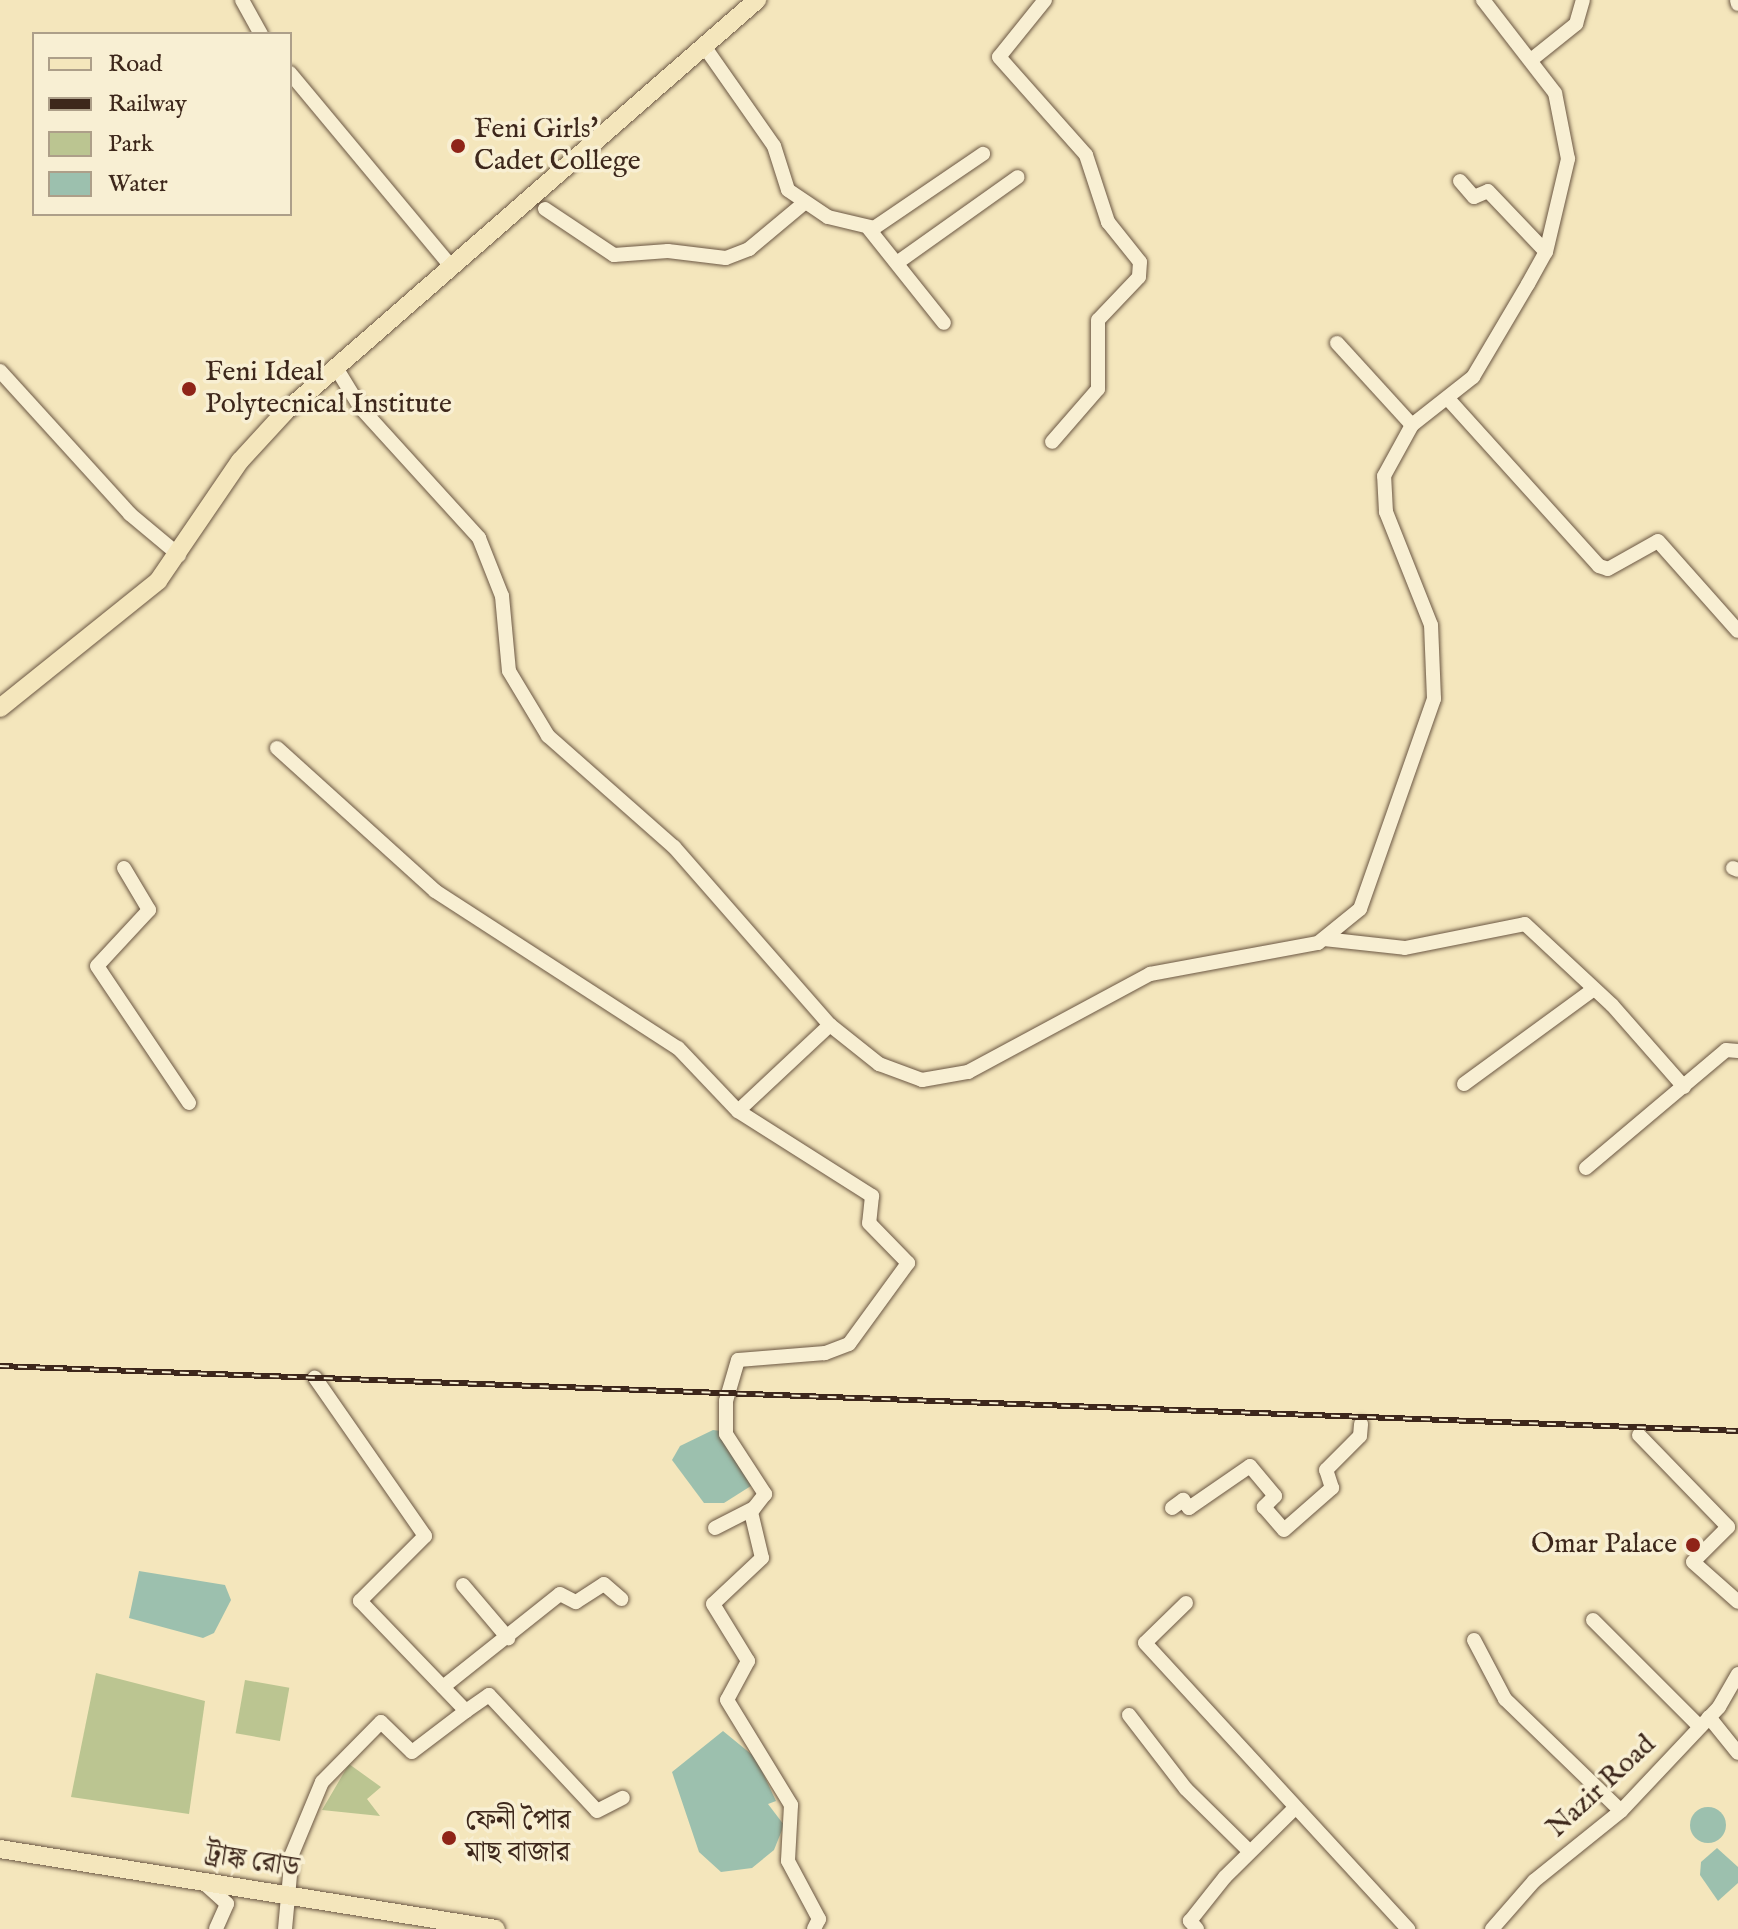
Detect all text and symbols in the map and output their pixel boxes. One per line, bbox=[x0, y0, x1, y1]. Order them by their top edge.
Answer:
legend bbox=[32, 32, 292, 216]
text: Road bbox=[108, 49, 162, 80]
text: Railway bbox=[108, 89, 187, 120]
place label: Feni Girls' Cadet College bbox=[474, 113, 641, 179]
text: Park bbox=[108, 129, 154, 160]
marker: Feni Girls' Cadet College bbox=[449, 137, 467, 155]
text: Water bbox=[108, 169, 168, 200]
place label: Feni Ideal Polytecnical Institute bbox=[205, 356, 452, 422]
marker: Feni Ideal Polytecnical Institute bbox=[180, 380, 198, 398]
place label: Omar Palace bbox=[1531, 1528, 1677, 1562]
marker: Omar Palace bbox=[1684, 1536, 1702, 1554]
street label: Nazir Road bbox=[1541, 1728, 1663, 1846]
place label: ফেনী পৈার মাছ বাজার bbox=[465, 1805, 571, 1871]
marker: ফেনী পৈার মাছ বাজার bbox=[440, 1829, 458, 1847]
street label: ট্রাঙ্ক রোড bbox=[203, 1838, 301, 1886]

